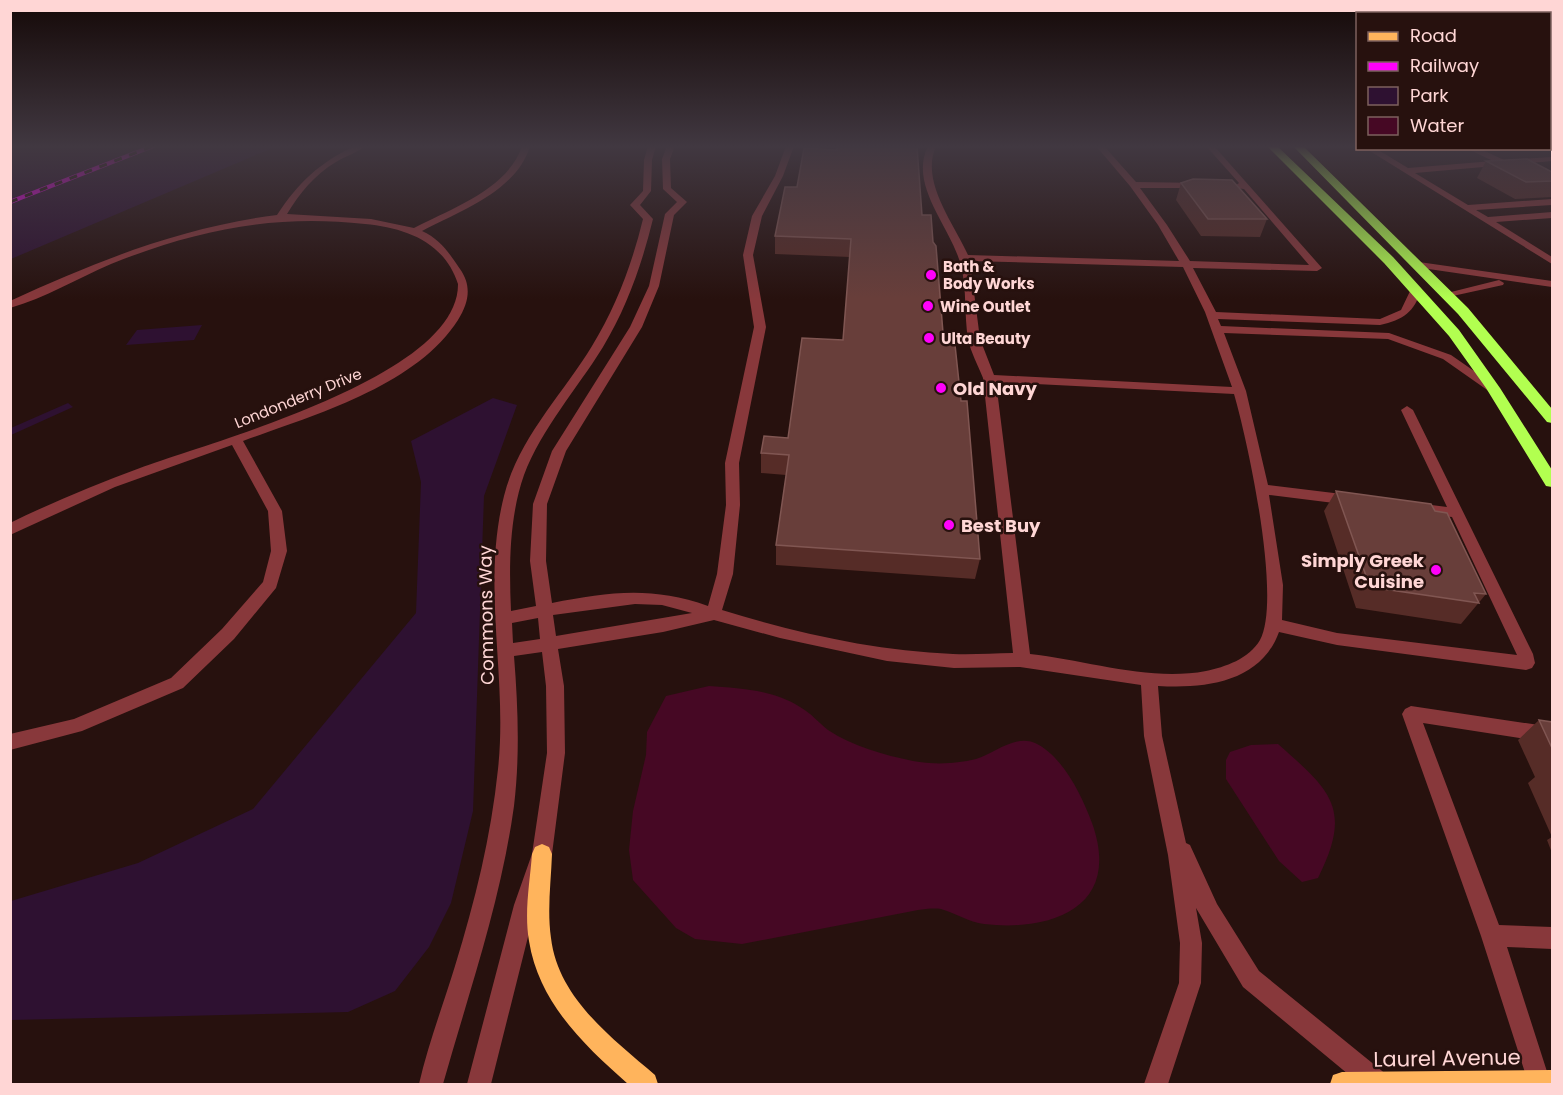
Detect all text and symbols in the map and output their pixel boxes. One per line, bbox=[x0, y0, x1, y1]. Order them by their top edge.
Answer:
legend bbox=[1356, 12, 1551, 150]
text: Road bbox=[1410, 23, 1457, 48]
text: Railway bbox=[1410, 53, 1479, 78]
text: Park bbox=[1410, 83, 1449, 108]
text: Water bbox=[1410, 113, 1464, 138]
place label: Bath & Body Works bbox=[943, 256, 1035, 294]
marker: Bath & Body Works bbox=[924, 268, 938, 282]
place label: Wine Outlet bbox=[940, 296, 1030, 317]
marker: Wine Outlet bbox=[921, 299, 935, 313]
place label: Ulta Beauty bbox=[941, 328, 1031, 349]
marker: Ulta Beauty bbox=[922, 331, 936, 345]
street label: Londonderry Drive bbox=[231, 363, 365, 433]
place label: Old Navy bbox=[953, 376, 1038, 401]
marker: Old Navy bbox=[934, 381, 948, 395]
place label: Best Buy bbox=[961, 513, 1041, 538]
marker: Best Buy bbox=[942, 518, 956, 532]
street label: Commons Way bbox=[472, 545, 500, 685]
place label: Simply Greek Cuisine bbox=[1301, 548, 1425, 594]
marker: Simply Greek Cuisine bbox=[1429, 563, 1443, 577]
street label: Laurel Avenue bbox=[1373, 1042, 1521, 1074]

